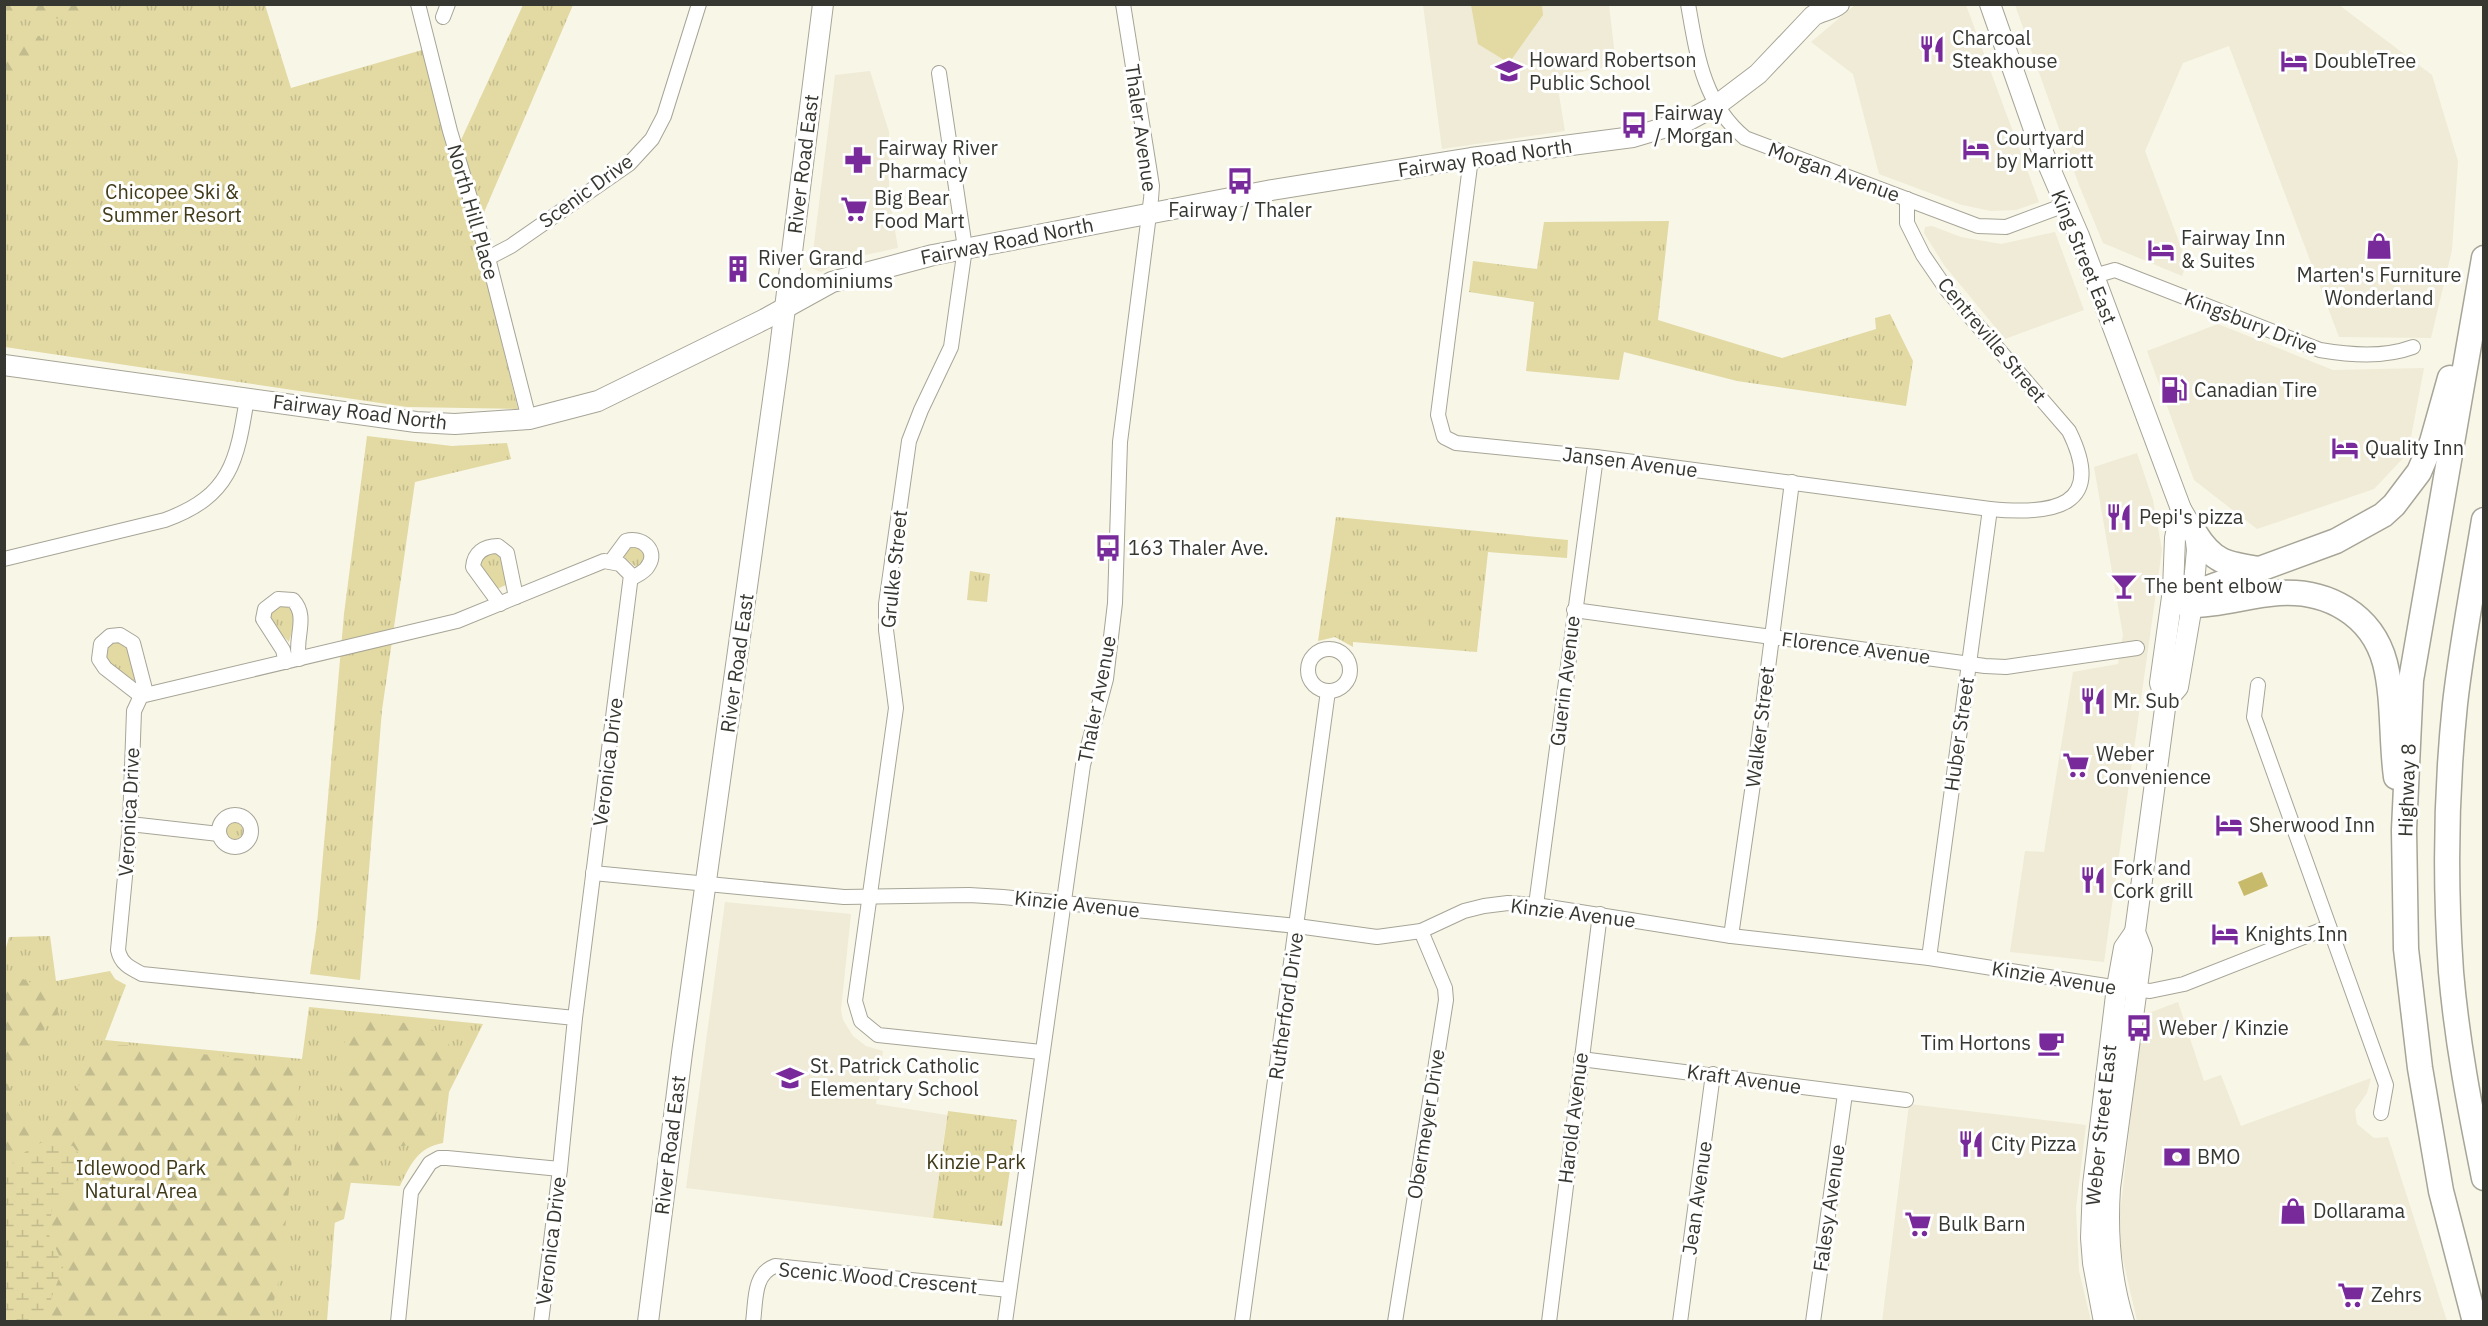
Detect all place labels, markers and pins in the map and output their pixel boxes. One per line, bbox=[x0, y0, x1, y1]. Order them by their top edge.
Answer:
place label: Charcoal Steakhouse bbox=[1952, 24, 2057, 74]
restaurant icon: Charcoal Steakhouse bbox=[1917, 34, 1947, 64]
place label: Howard Robertson Public School bbox=[1529, 46, 1697, 96]
hotel icon: DoubleTree bbox=[2279, 46, 2309, 76]
place label: DoubleTree bbox=[2314, 47, 2416, 74]
school or university icon: Howard Robertson Public School bbox=[1494, 56, 1524, 86]
place label: Fairway / Morgan bbox=[1654, 99, 1733, 149]
bus stop icon: Fairway / Morgan bbox=[1619, 110, 1649, 140]
place label: Courtyard by Marriott bbox=[1996, 124, 2094, 174]
place label: Fairway River Pharmacy bbox=[878, 134, 998, 184]
hotel icon: Courtyard by Marriott bbox=[1961, 134, 1991, 164]
pharmacy icon: Fairway River Pharmacy bbox=[843, 145, 873, 175]
bus stop icon: Fairway / Thaler bbox=[1225, 166, 1255, 196]
place label: Big Bear Food Mart bbox=[874, 184, 965, 234]
supermarket icon: Big Bear Food Mart bbox=[839, 194, 869, 224]
place label: Fairway / Thaler bbox=[1168, 196, 1312, 223]
place label: Fairway Inn & Suites bbox=[2181, 224, 2286, 274]
shop icon: Marten's Furniture Wonderland bbox=[2364, 231, 2394, 261]
hotel icon: Fairway Inn & Suites bbox=[2146, 235, 2176, 265]
place label: River Grand Condominiums bbox=[758, 244, 893, 294]
building icon: River Grand Condominiums bbox=[723, 254, 753, 284]
place label: Marten's Furniture Wonderland bbox=[2297, 261, 2461, 311]
fuel station icon: Canadian Tire bbox=[2159, 375, 2189, 405]
place label: Canadian Tire bbox=[2194, 376, 2317, 403]
hotel icon: Quality Inn bbox=[2330, 433, 2360, 463]
place label: Quality Inn bbox=[2365, 434, 2464, 461]
restaurant icon: Pepi's pizza bbox=[2104, 502, 2134, 532]
place label: Pepi's pizza bbox=[2139, 503, 2244, 530]
bus stop icon: 163 Thaler Ave. bbox=[1093, 533, 1123, 563]
place label: 163 Thaler Ave. bbox=[1128, 534, 1269, 561]
bar icon: The bent elbow bbox=[2109, 571, 2139, 601]
place label: The bent elbow bbox=[2144, 572, 2283, 599]
restaurant icon: Mr. Sub bbox=[2078, 686, 2108, 716]
place label: Mr. Sub bbox=[2113, 687, 2180, 714]
place label: Weber Convenience bbox=[2096, 740, 2211, 790]
supermarket icon: Weber Convenience bbox=[2061, 750, 2091, 780]
hotel icon: Sherwood Inn bbox=[2214, 810, 2244, 840]
place label: Sherwood Inn bbox=[2249, 811, 2375, 838]
place label: Fork and Cork grill bbox=[2113, 854, 2193, 904]
restaurant icon: Fork and Cork grill bbox=[2078, 865, 2108, 895]
hotel icon: Knights Inn bbox=[2210, 919, 2240, 949]
place label: Knights Inn bbox=[2245, 920, 2348, 947]
bus stop icon: Weber / Kinzie bbox=[2124, 1013, 2154, 1043]
place label: Weber / Kinzie bbox=[2159, 1014, 2289, 1041]
cafe icon: Tim Hortons bbox=[2036, 1028, 2066, 1058]
place label: Tim Hortons bbox=[1920, 1029, 2031, 1056]
place label: St. Patrick Catholic Elementary School bbox=[810, 1052, 979, 1102]
school or university icon: St. Patrick Catholic Elementary School bbox=[775, 1063, 805, 1093]
restaurant icon: City Pizza bbox=[1956, 1129, 1986, 1159]
place label: City Pizza bbox=[1991, 1130, 2077, 1157]
bank icon: BMO bbox=[2162, 1142, 2192, 1172]
place label: BMO bbox=[2197, 1143, 2240, 1170]
shop icon: Dollarama bbox=[2278, 1196, 2308, 1226]
place label: Dollarama bbox=[2313, 1197, 2405, 1224]
supermarket icon: Bulk Barn bbox=[1903, 1209, 1933, 1239]
place label: Bulk Barn bbox=[1938, 1210, 2026, 1237]
supermarket icon: Zehrs bbox=[2336, 1280, 2366, 1310]
place label: Zehrs bbox=[2371, 1281, 2422, 1308]

